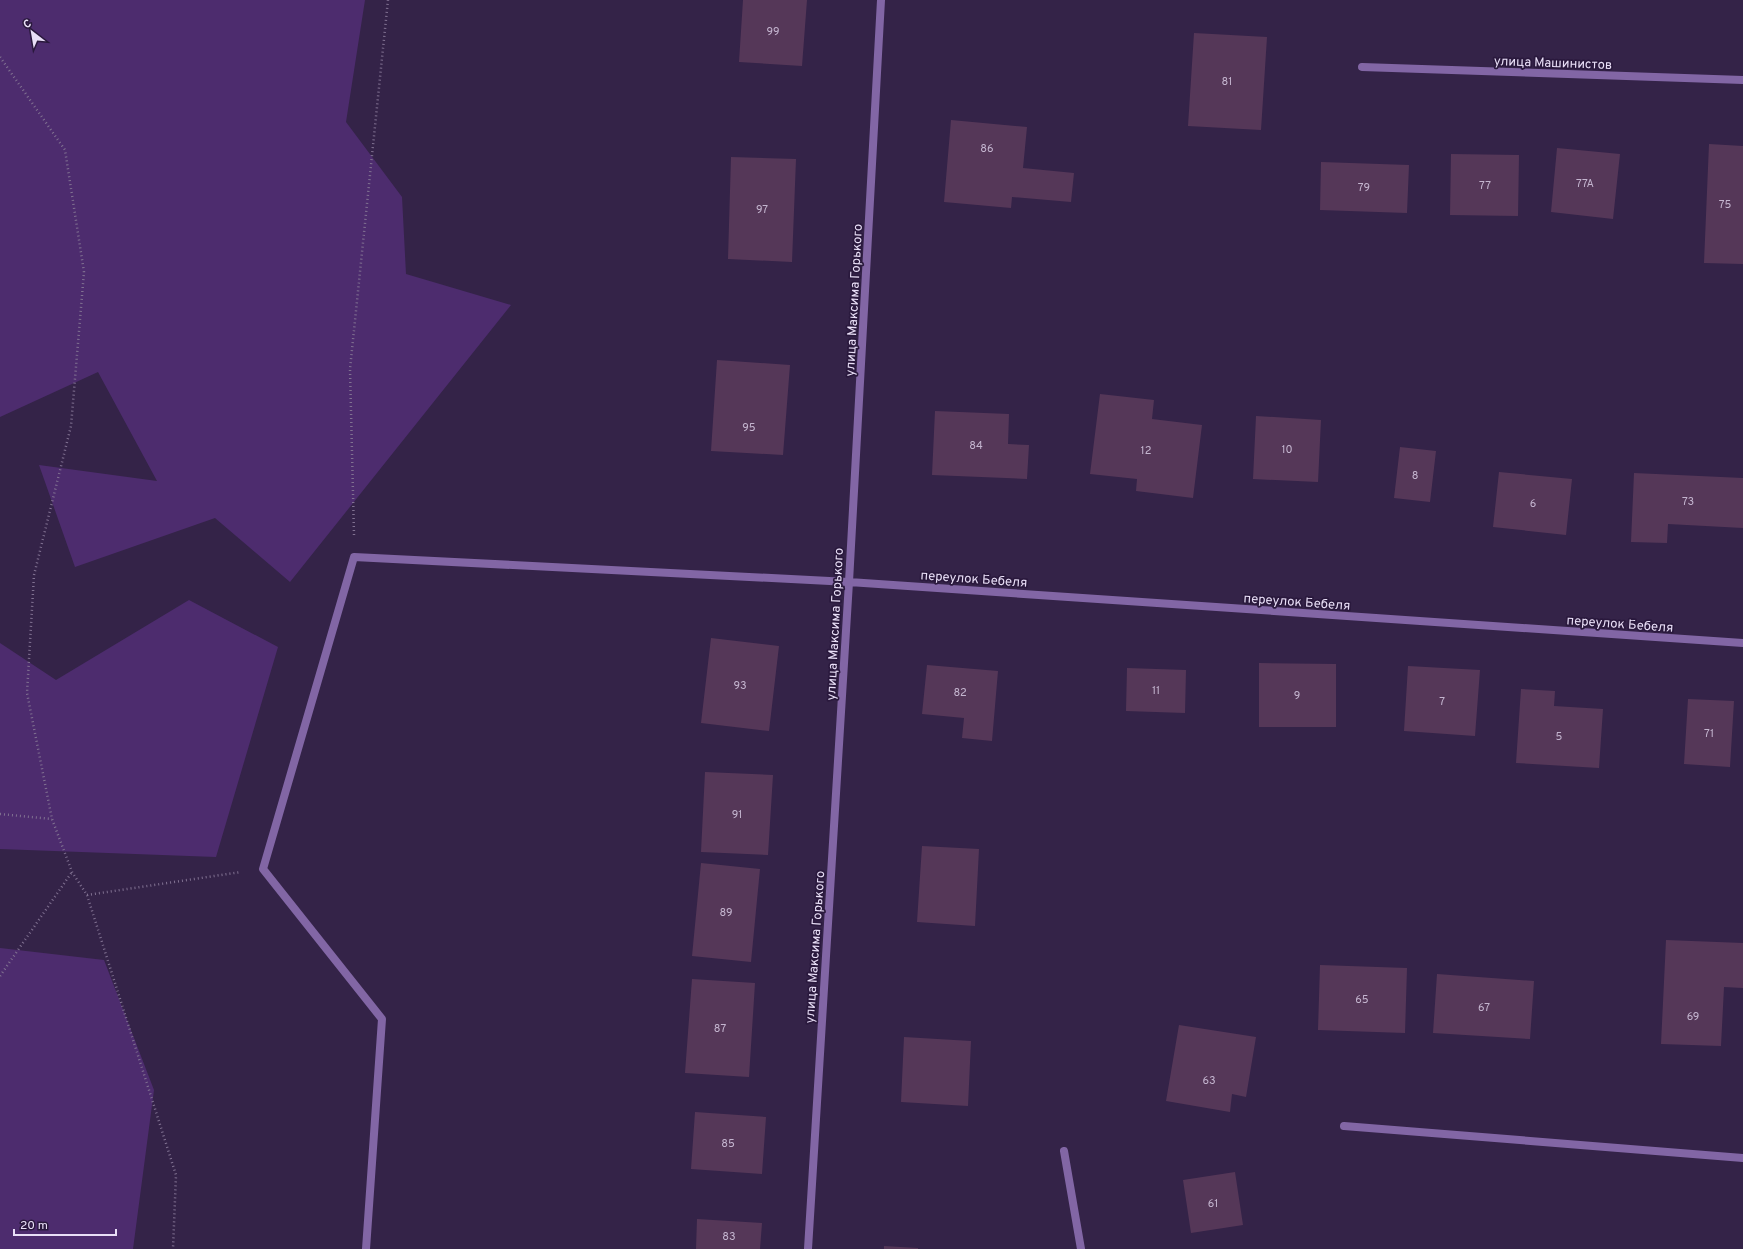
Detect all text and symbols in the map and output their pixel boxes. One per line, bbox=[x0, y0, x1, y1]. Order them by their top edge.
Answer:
north arrow bbox=[12, 12, 52, 52]
text: С bbox=[21, 16, 34, 32]
house number: 99 bbox=[766, 25, 780, 39]
street label: улица Машинистов bbox=[1493, 54, 1612, 74]
house number: 81 bbox=[1222, 75, 1232, 89]
house number: 86 bbox=[980, 142, 994, 156]
house number: 77А bbox=[1576, 177, 1594, 191]
house number: 77 bbox=[1479, 179, 1491, 193]
house number: 79 bbox=[1358, 181, 1370, 195]
house number: 75 bbox=[1719, 198, 1731, 212]
house number: 97 bbox=[756, 203, 768, 217]
street label: улица Максима Горького bbox=[843, 223, 867, 377]
house number: 95 bbox=[742, 421, 756, 435]
house number: 84 bbox=[969, 439, 983, 453]
house number: 10 bbox=[1281, 443, 1293, 457]
house number: 12 bbox=[1141, 444, 1151, 458]
house number: 8 bbox=[1412, 469, 1418, 483]
house number: 73 bbox=[1682, 495, 1694, 509]
house number: 6 bbox=[1530, 497, 1536, 511]
street label: улица Максима Горького bbox=[824, 547, 848, 701]
street label: переулок Бебеля bbox=[920, 568, 1028, 592]
street label: переулок Бебеля bbox=[1243, 591, 1351, 615]
street label: переулок Бебеля bbox=[1566, 613, 1674, 637]
house number: 93 bbox=[733, 679, 747, 693]
house number: 11 bbox=[1152, 684, 1160, 698]
house number: 82 bbox=[953, 686, 967, 700]
house number: 9 bbox=[1294, 689, 1300, 703]
house number: 7 bbox=[1439, 695, 1445, 709]
house number: 71 bbox=[1704, 727, 1714, 741]
house number: 5 bbox=[1556, 730, 1563, 744]
house number: 91 bbox=[732, 808, 742, 822]
street label: улица Максима Горького bbox=[803, 870, 829, 1024]
house number: 89 bbox=[719, 906, 733, 920]
house number: 65 bbox=[1355, 993, 1369, 1007]
house number: 67 bbox=[1478, 1001, 1490, 1015]
house number: 69 bbox=[1687, 1010, 1699, 1024]
house number: 87 bbox=[714, 1022, 726, 1036]
house number: 63 bbox=[1202, 1074, 1216, 1088]
house number: 85 bbox=[721, 1137, 735, 1151]
house number: 61 bbox=[1208, 1197, 1218, 1211]
scale bar bbox=[14, 1211, 116, 1237]
text: 20 m bbox=[20, 1218, 48, 1234]
house number: 83 bbox=[722, 1230, 736, 1244]

